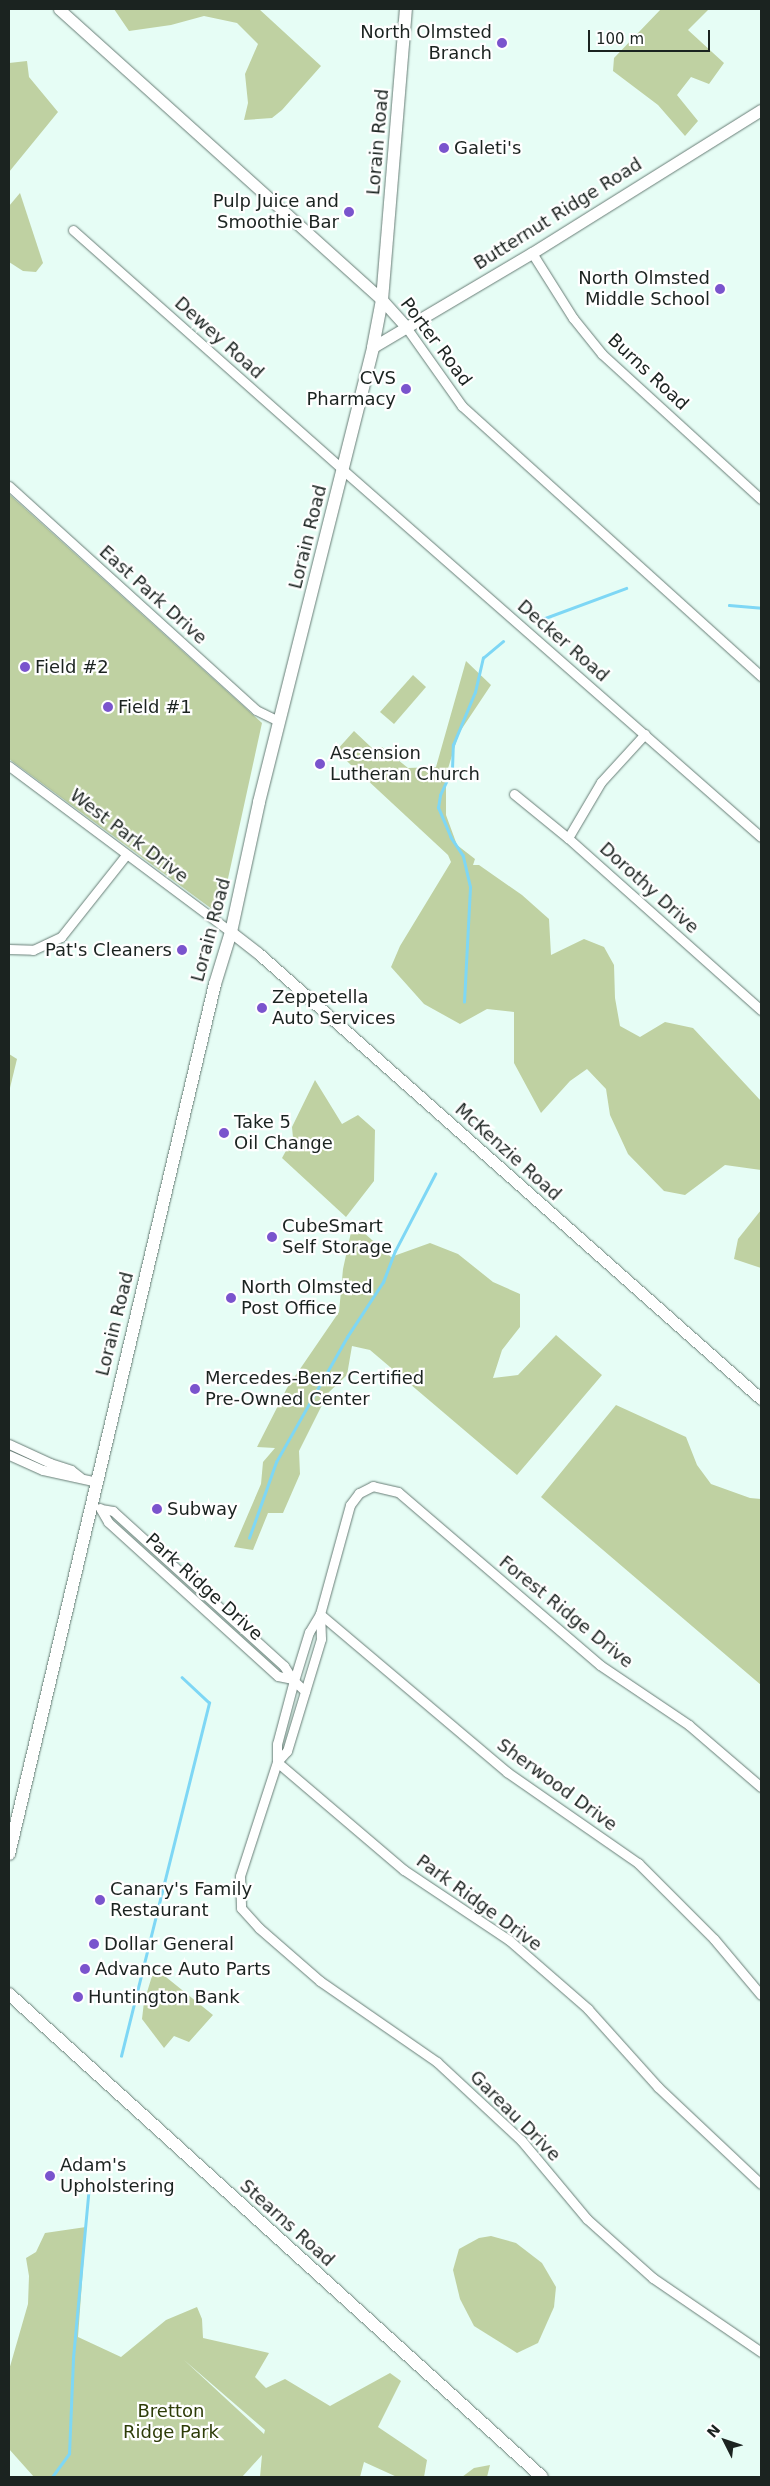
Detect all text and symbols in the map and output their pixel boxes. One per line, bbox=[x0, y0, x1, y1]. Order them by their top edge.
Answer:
scale bar bbox=[590, 20, 712, 52]
place label: North Olmsted Branch bbox=[360, 22, 492, 64]
text: 100 m bbox=[596, 30, 644, 48]
marker: North Olmsted Branch bbox=[496, 37, 508, 49]
street label: Lorain Road bbox=[363, 88, 393, 196]
place label: Galeti's bbox=[454, 137, 521, 159]
marker: Galeti's bbox=[438, 142, 450, 154]
street label: Butternut Ridge Road bbox=[470, 153, 646, 275]
place label: Pulp Juice and Smoothie Bar bbox=[213, 191, 339, 233]
marker: Pulp Juice and Smoothie Bar bbox=[343, 206, 355, 218]
place label: North Olmsted Middle School bbox=[578, 268, 710, 310]
marker: North Olmsted Middle School bbox=[714, 283, 726, 295]
street label: Dewey Road bbox=[170, 292, 268, 384]
street label: Porter Road bbox=[396, 294, 476, 390]
street label: Burns Road bbox=[603, 329, 693, 415]
place label: CVS Pharmacy bbox=[307, 368, 396, 410]
marker: CVS Pharmacy bbox=[400, 383, 412, 395]
street label: Lorain Road bbox=[285, 483, 331, 591]
street label: East Park Drive bbox=[95, 541, 211, 649]
street label: Decker Road bbox=[513, 595, 613, 687]
place label: Field #2 bbox=[35, 656, 109, 678]
marker: Field #2 bbox=[19, 661, 31, 673]
place label: Field #1 bbox=[118, 696, 192, 718]
marker: Field #1 bbox=[102, 701, 114, 713]
place label: Ascension Lutheran Church bbox=[330, 743, 480, 786]
marker: Ascension Lutheran Church bbox=[314, 758, 326, 770]
street label: West Park Drive bbox=[66, 784, 192, 888]
street label: Dorothy Drive bbox=[595, 838, 703, 938]
street label: Lorain Road bbox=[187, 876, 235, 984]
place label: Pat's Cleaners bbox=[45, 939, 172, 961]
marker: Pat's Cleaners bbox=[176, 944, 188, 956]
place label: Zeppetella Auto Services bbox=[272, 987, 395, 1030]
marker: Zeppetella Auto Services bbox=[256, 1002, 268, 1014]
street label: McKenzie Road bbox=[451, 1099, 565, 1205]
place label: Take 5 Oil Change bbox=[234, 1112, 333, 1154]
marker: Take 5 Oil Change bbox=[218, 1127, 230, 1139]
place label: CubeSmart Self Storage bbox=[282, 1216, 392, 1258]
marker: CubeSmart Self Storage bbox=[266, 1231, 278, 1243]
street label: Lorain Road bbox=[92, 1270, 138, 1378]
place label: North Olmsted Post Office bbox=[241, 1277, 373, 1320]
marker: North Olmsted Post Office bbox=[225, 1292, 237, 1304]
place label: Mercedes-Benz Certified Pre-Owned Center bbox=[205, 1368, 424, 1410]
marker: Mercedes-Benz Certified Pre-Owned Center bbox=[189, 1383, 201, 1395]
place label: Subway bbox=[167, 1498, 238, 1520]
marker: Subway bbox=[151, 1503, 163, 1515]
street label: Park Ridge Drive bbox=[141, 1529, 267, 1645]
street label: Forest Ridge Drive bbox=[495, 1551, 637, 1673]
street label: Sherwood Drive bbox=[493, 1734, 621, 1836]
street label: Park Ridge Drive bbox=[412, 1850, 546, 1956]
place label: Canary's Family Restaurant bbox=[110, 1879, 252, 1922]
marker: Canary's Family Restaurant bbox=[94, 1894, 106, 1906]
place label: Dollar General bbox=[104, 1933, 234, 1955]
marker: Dollar General bbox=[88, 1938, 100, 1950]
place label: Advance Auto Parts bbox=[95, 1958, 271, 1980]
marker: Advance Auto Parts bbox=[79, 1963, 91, 1975]
place label: Huntington Bank bbox=[88, 1986, 240, 2008]
marker: Huntington Bank bbox=[72, 1991, 84, 2003]
street label: Gareau Drive bbox=[465, 2066, 565, 2166]
place label: Adam's Upholstering bbox=[60, 2155, 175, 2198]
marker: Adam's Upholstering bbox=[44, 2170, 56, 2182]
street label: Stearns Road bbox=[235, 2175, 339, 2271]
park label: Bretton Ridge Park bbox=[123, 2401, 219, 2444]
north arrow bbox=[700, 2416, 750, 2466]
text: N bbox=[704, 2421, 724, 2441]

